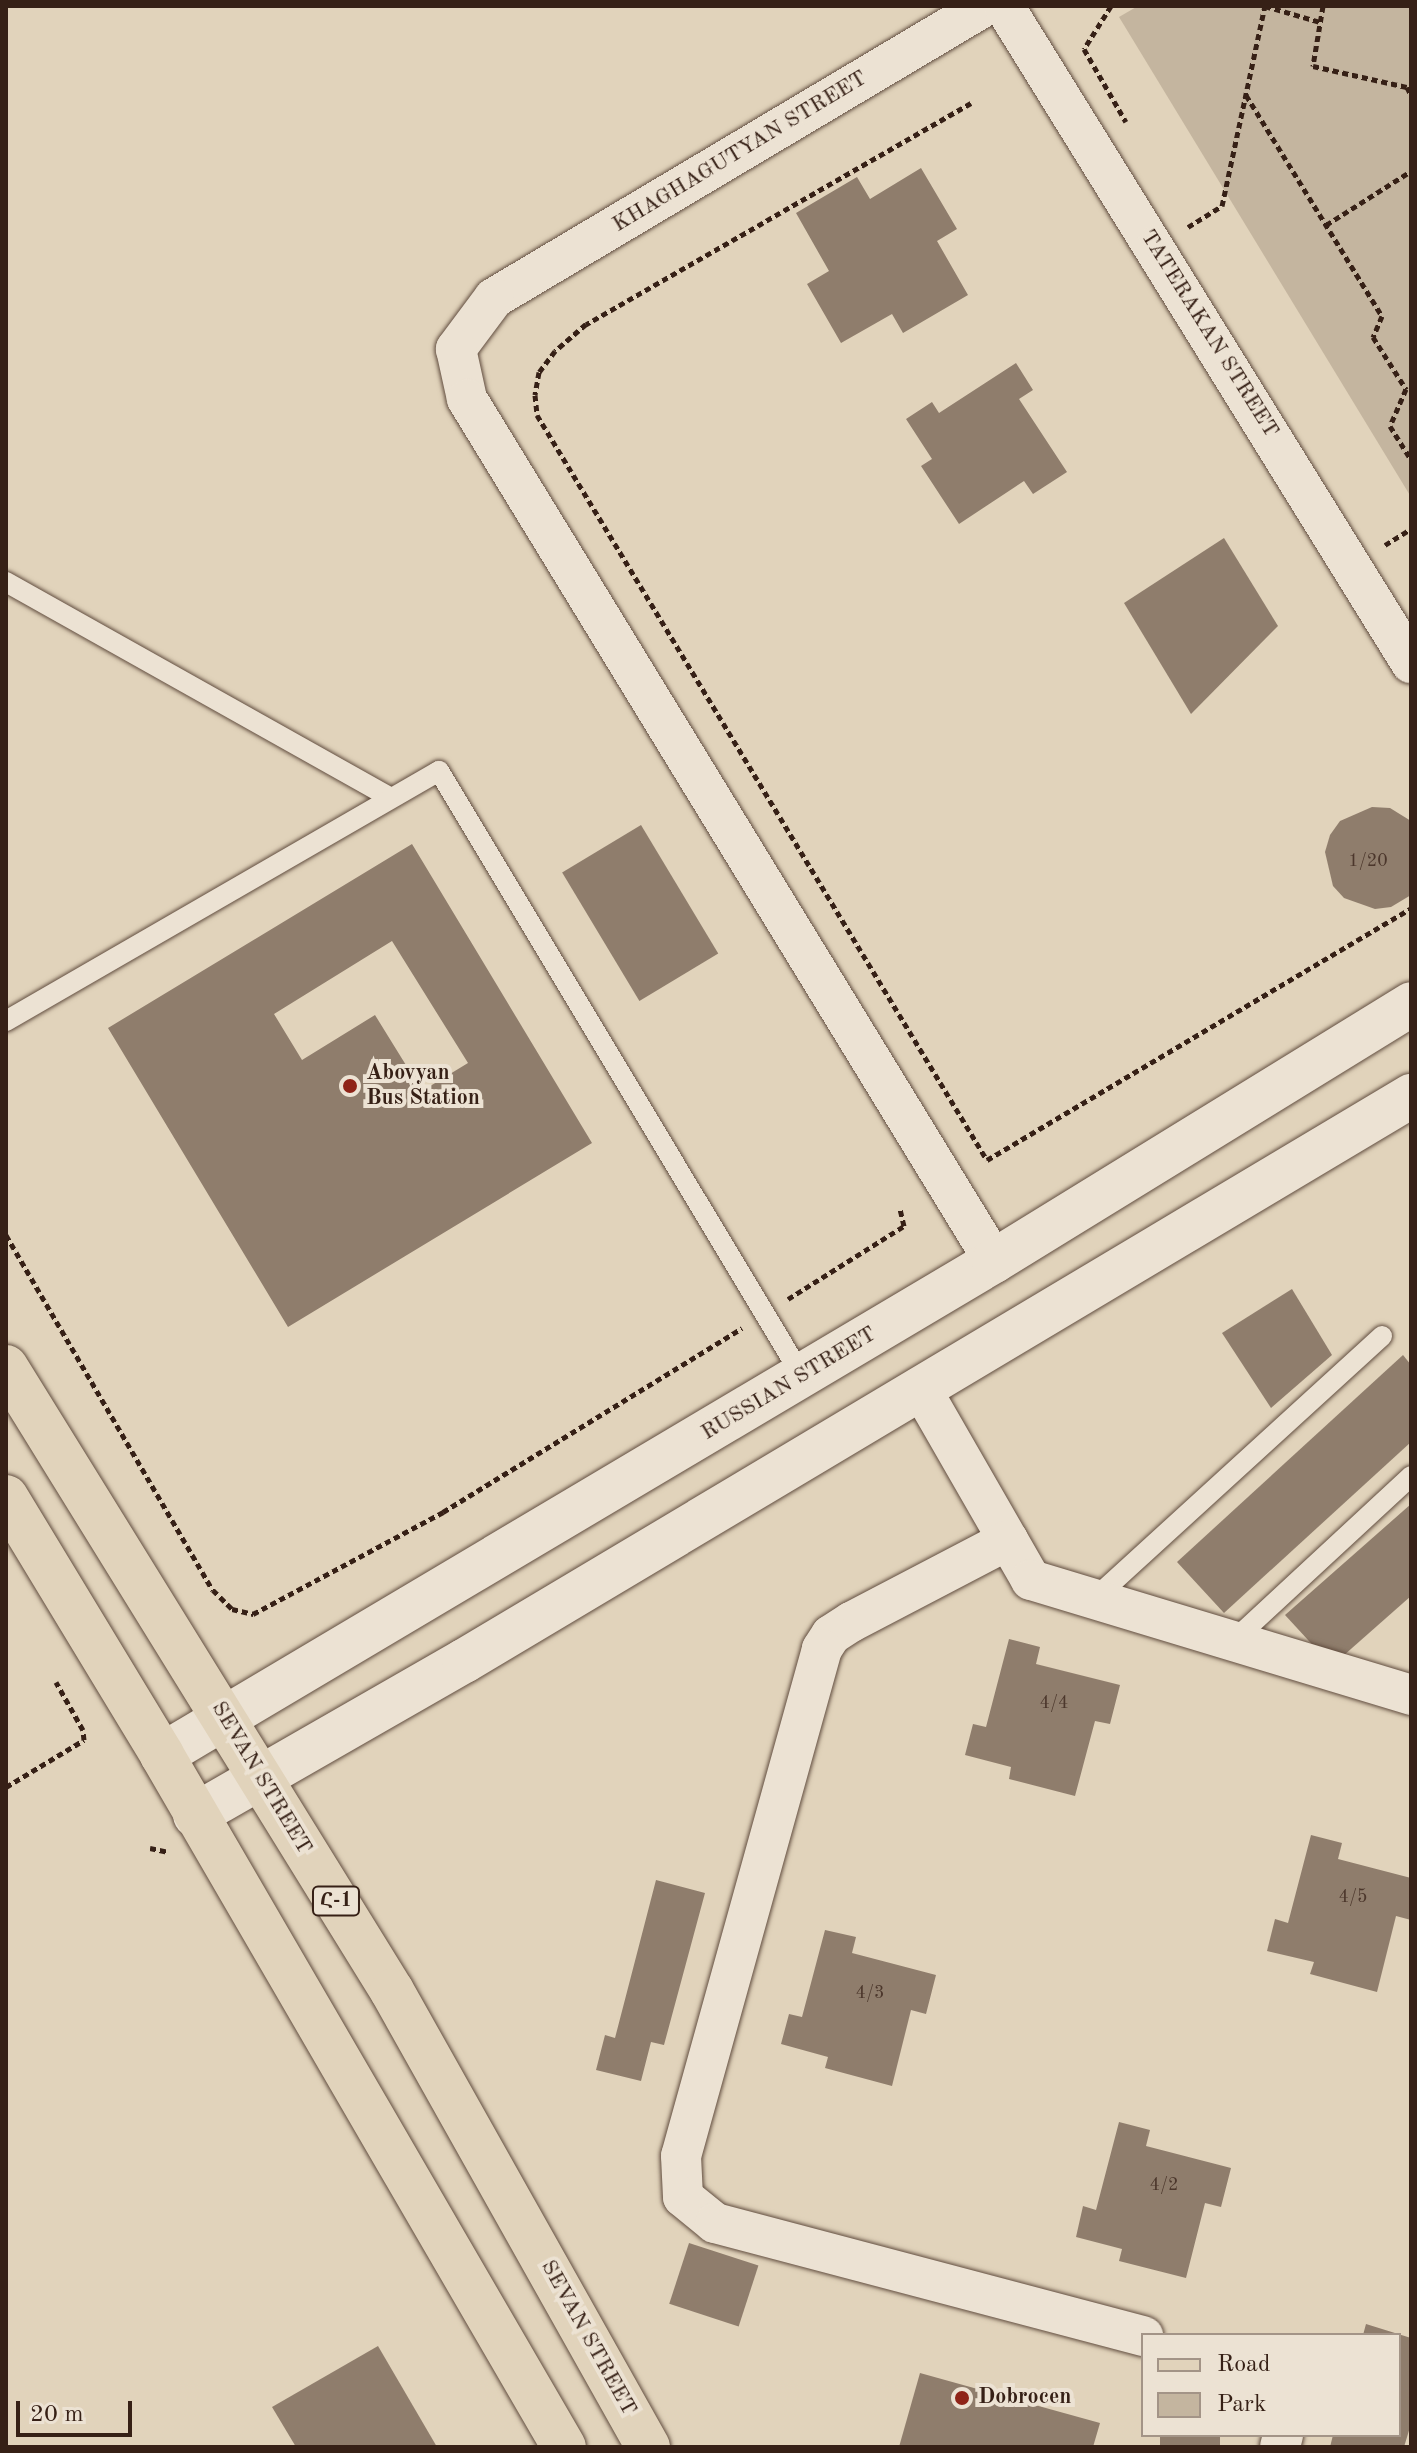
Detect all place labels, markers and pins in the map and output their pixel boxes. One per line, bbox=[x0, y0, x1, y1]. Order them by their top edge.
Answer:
place label: Abovyan Bus Station bbox=[366, 1060, 480, 1112]
marker: Abovyan Bus Station bbox=[341, 1077, 359, 1095]
place label: Dobrocen bbox=[978, 2385, 1072, 2411]
marker: Dobrocen bbox=[953, 2389, 971, 2407]

